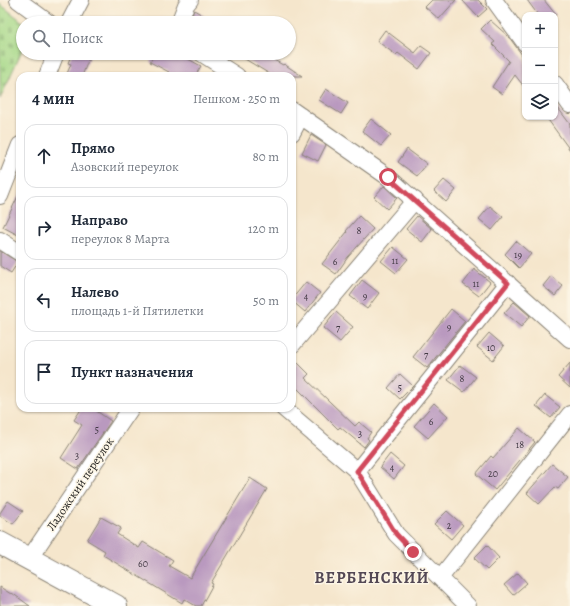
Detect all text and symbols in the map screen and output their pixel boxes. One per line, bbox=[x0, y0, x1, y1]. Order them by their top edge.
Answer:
map controls bbox=[522, 12, 558, 120]
button: + bbox=[522, 12, 558, 48]
search box bbox=[16, 16, 296, 60]
icon: search bbox=[30, 27, 52, 49]
text: Поиск bbox=[62, 28, 103, 48]
button: − bbox=[522, 48, 558, 84]
button: layers bbox=[522, 84, 558, 120]
text: 4 мин bbox=[32, 87, 75, 110]
text: Пешком · 250 m bbox=[193, 90, 280, 107]
text: Прямо bbox=[71, 138, 115, 158]
icon: ahead bbox=[33, 145, 55, 167]
text: 80 m bbox=[252, 148, 279, 165]
text: Азовский переулок bbox=[71, 158, 179, 175]
route start bbox=[379, 168, 397, 186]
text: Направо bbox=[71, 210, 128, 230]
icon: right bbox=[33, 217, 55, 239]
text: 120 m bbox=[248, 220, 279, 237]
house number: 8 bbox=[357, 224, 362, 237]
text: переулок 8 Марта bbox=[71, 230, 170, 247]
house number: 19 bbox=[514, 248, 522, 261]
house number: 11 bbox=[392, 254, 399, 267]
house number: 6 bbox=[333, 255, 338, 268]
house number: 11 bbox=[473, 277, 480, 290]
text: Налево bbox=[71, 282, 119, 302]
icon: left bbox=[33, 289, 55, 311]
house number: 9 bbox=[363, 289, 368, 302]
house number: 4 bbox=[304, 290, 309, 303]
text: 50 m bbox=[253, 292, 279, 309]
text: площадь 1-й Пятилетки bbox=[71, 302, 204, 319]
house number: 9 bbox=[447, 320, 452, 333]
house number: 7 bbox=[336, 321, 341, 334]
house number: 10 bbox=[487, 341, 495, 354]
house number: 7 bbox=[424, 348, 429, 361]
icon: arrive bbox=[33, 361, 55, 383]
text: Пункт назначения bbox=[71, 362, 193, 382]
house number: 8 bbox=[460, 372, 465, 385]
house number: 5 bbox=[398, 381, 402, 394]
house number: 6 bbox=[429, 415, 434, 428]
house number: 5 bbox=[95, 423, 99, 436]
house number: 3 bbox=[358, 427, 362, 440]
street label: Ладожский переулок bbox=[43, 434, 117, 534]
house number: 18 bbox=[516, 438, 524, 451]
house number: 3 bbox=[75, 449, 79, 462]
house number: 4 bbox=[390, 461, 395, 474]
house number: 20 bbox=[488, 467, 498, 480]
house number: 2 bbox=[447, 519, 452, 532]
route end bbox=[404, 543, 422, 561]
house number: 60 bbox=[138, 557, 148, 570]
district label: ВЕРБЕНСКИЙ bbox=[315, 567, 429, 589]

